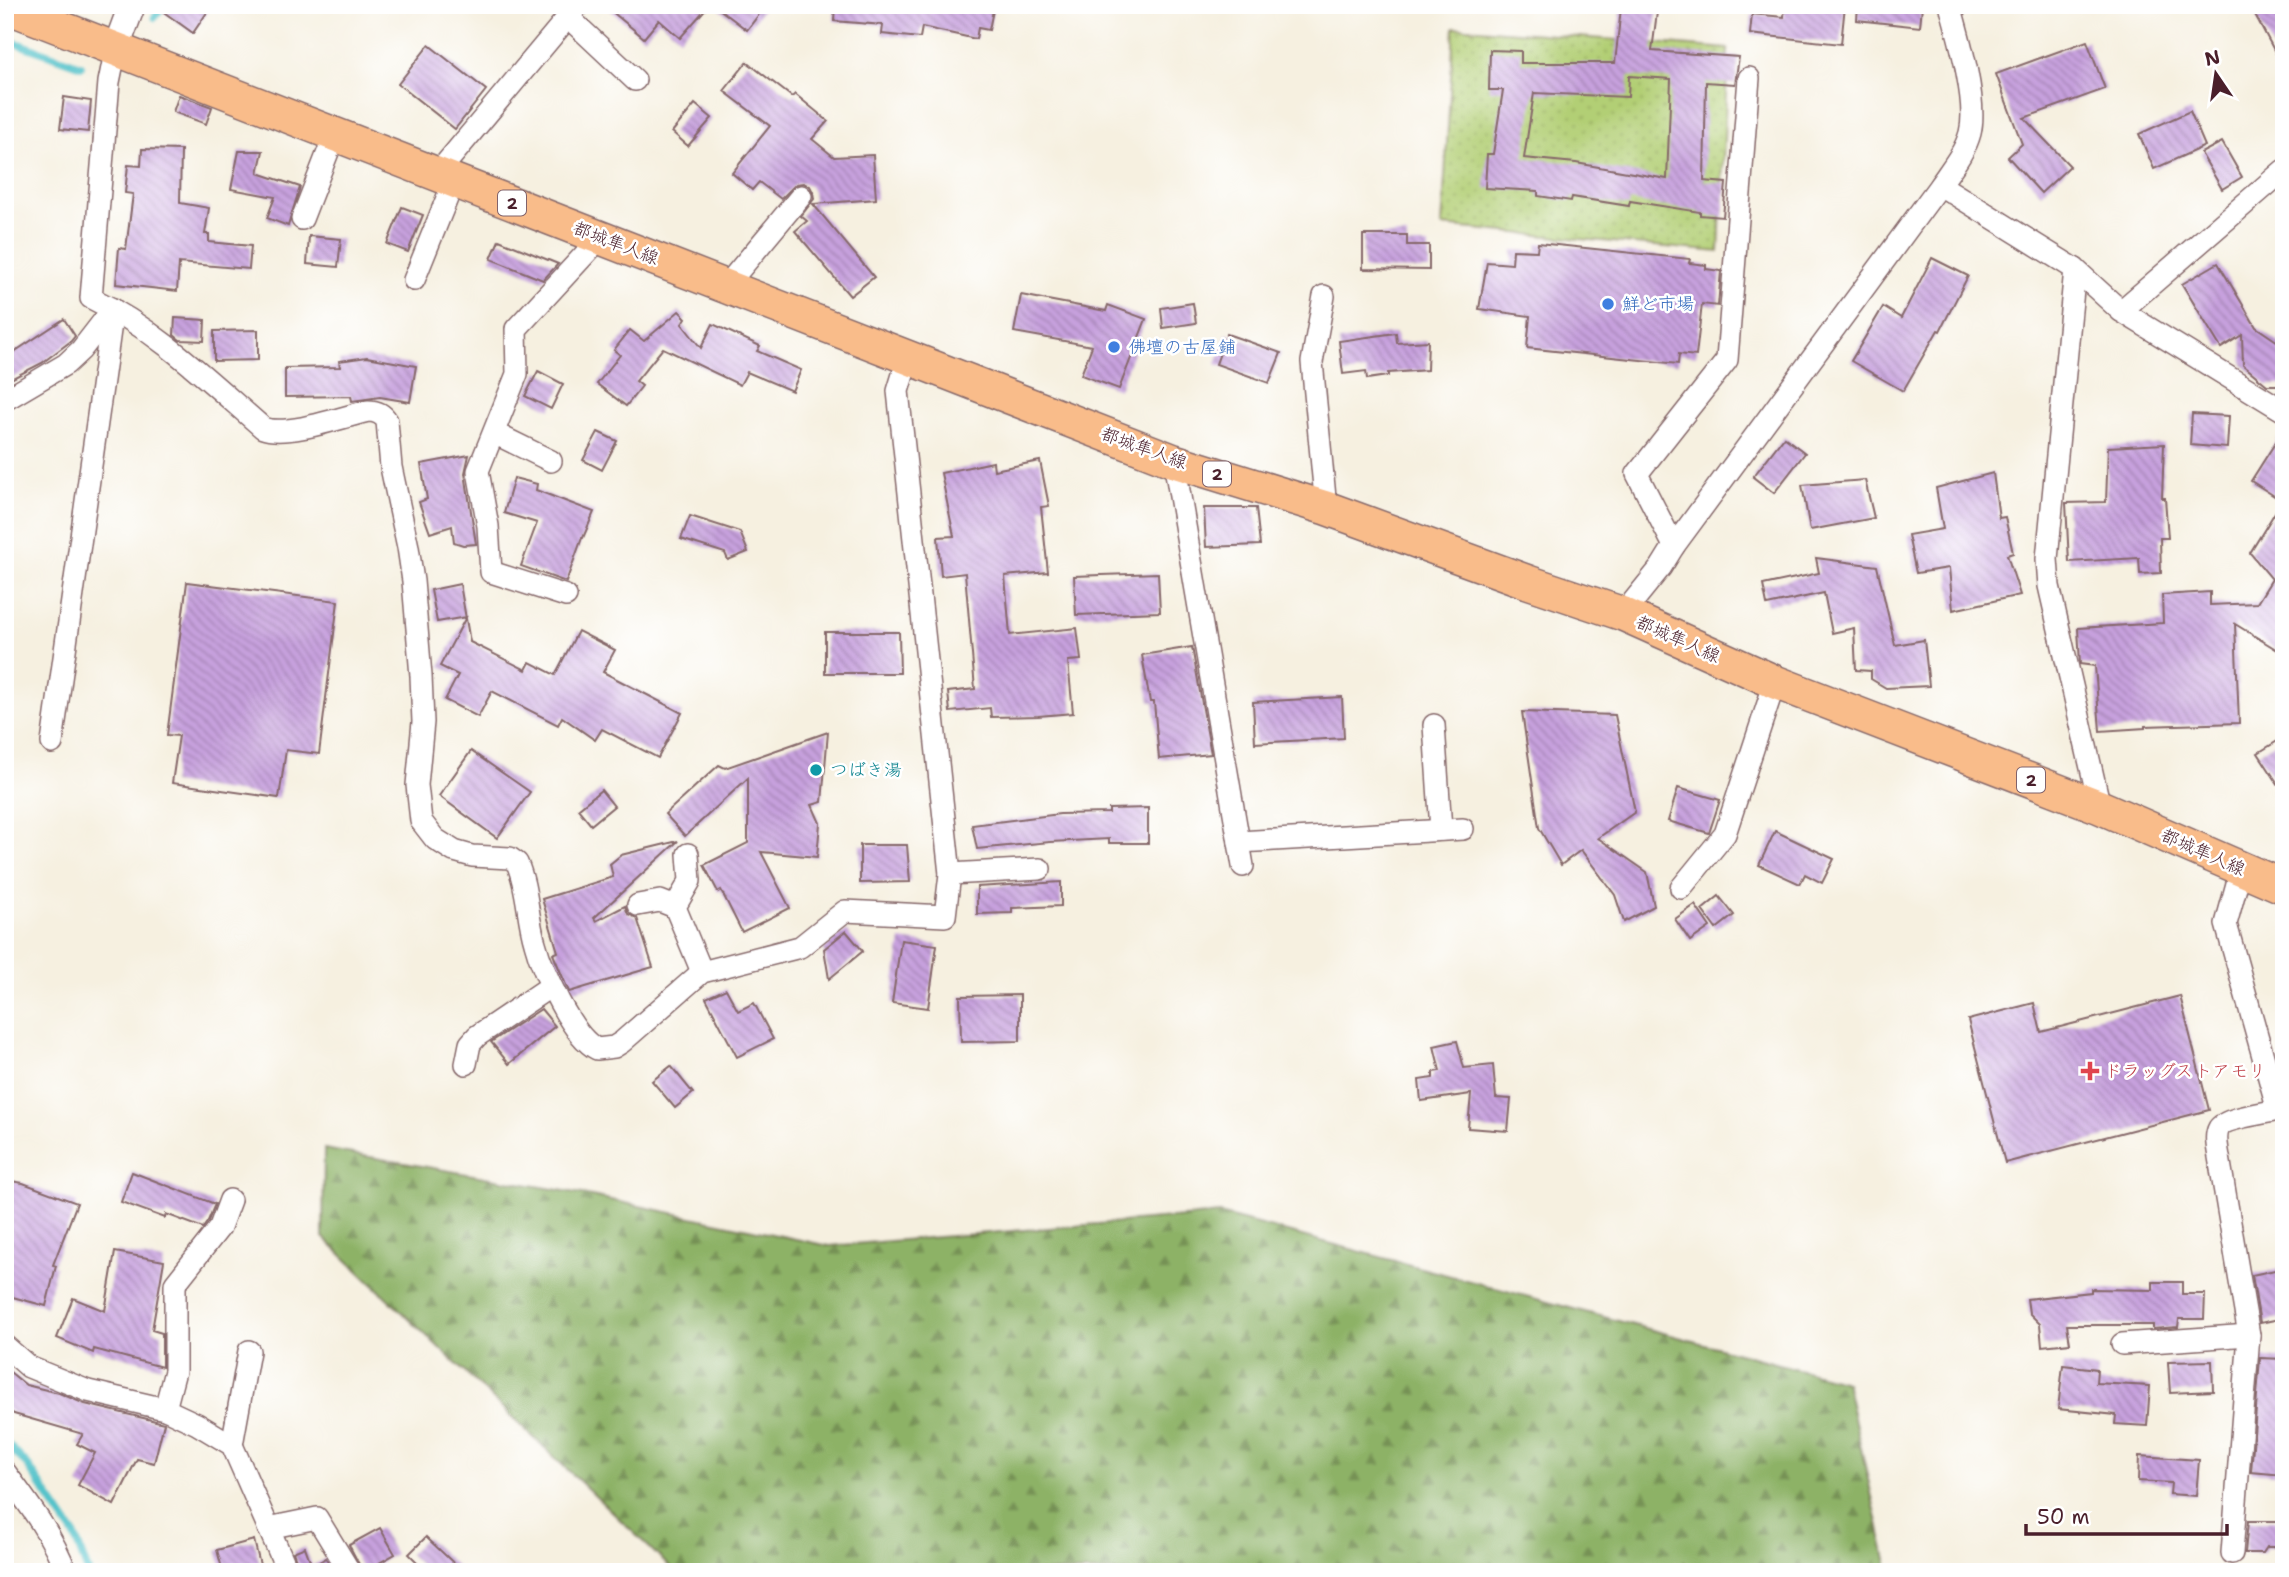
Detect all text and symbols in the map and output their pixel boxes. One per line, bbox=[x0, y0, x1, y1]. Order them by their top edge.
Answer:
north arrow bbox=[2180, 38, 2250, 108]
text: N bbox=[2202, 44, 2222, 72]
road number: 2 bbox=[498, 190, 526, 216]
street label: 都城隼人線 bbox=[570, 216, 662, 270]
place label: 鮮ど市場 bbox=[1622, 292, 1694, 316]
marker: 鮮ど市場 bbox=[1600, 296, 1616, 312]
place label: 佛壇の古屋鋪 bbox=[1128, 335, 1236, 359]
marker: 佛壇の古屋鋪 bbox=[1106, 339, 1122, 355]
street label: 都城隼人線 bbox=[1098, 421, 1190, 475]
road number: 2 bbox=[1203, 461, 1231, 486]
street label: 都城隼人線 bbox=[1632, 610, 1724, 668]
place label: つばき湯 bbox=[830, 758, 902, 782]
marker: つばき湯 bbox=[808, 762, 824, 778]
road number: 2 bbox=[2017, 768, 2045, 792]
street label: 都城隼人線 bbox=[2157, 823, 2249, 881]
place label: ドラッグストアモリ bbox=[2104, 1059, 2266, 1083]
marker: ドラッグストアモリ bbox=[2082, 1063, 2098, 1079]
scale bar bbox=[2026, 1493, 2228, 1537]
text: 50 m bbox=[2037, 1503, 2090, 1531]

